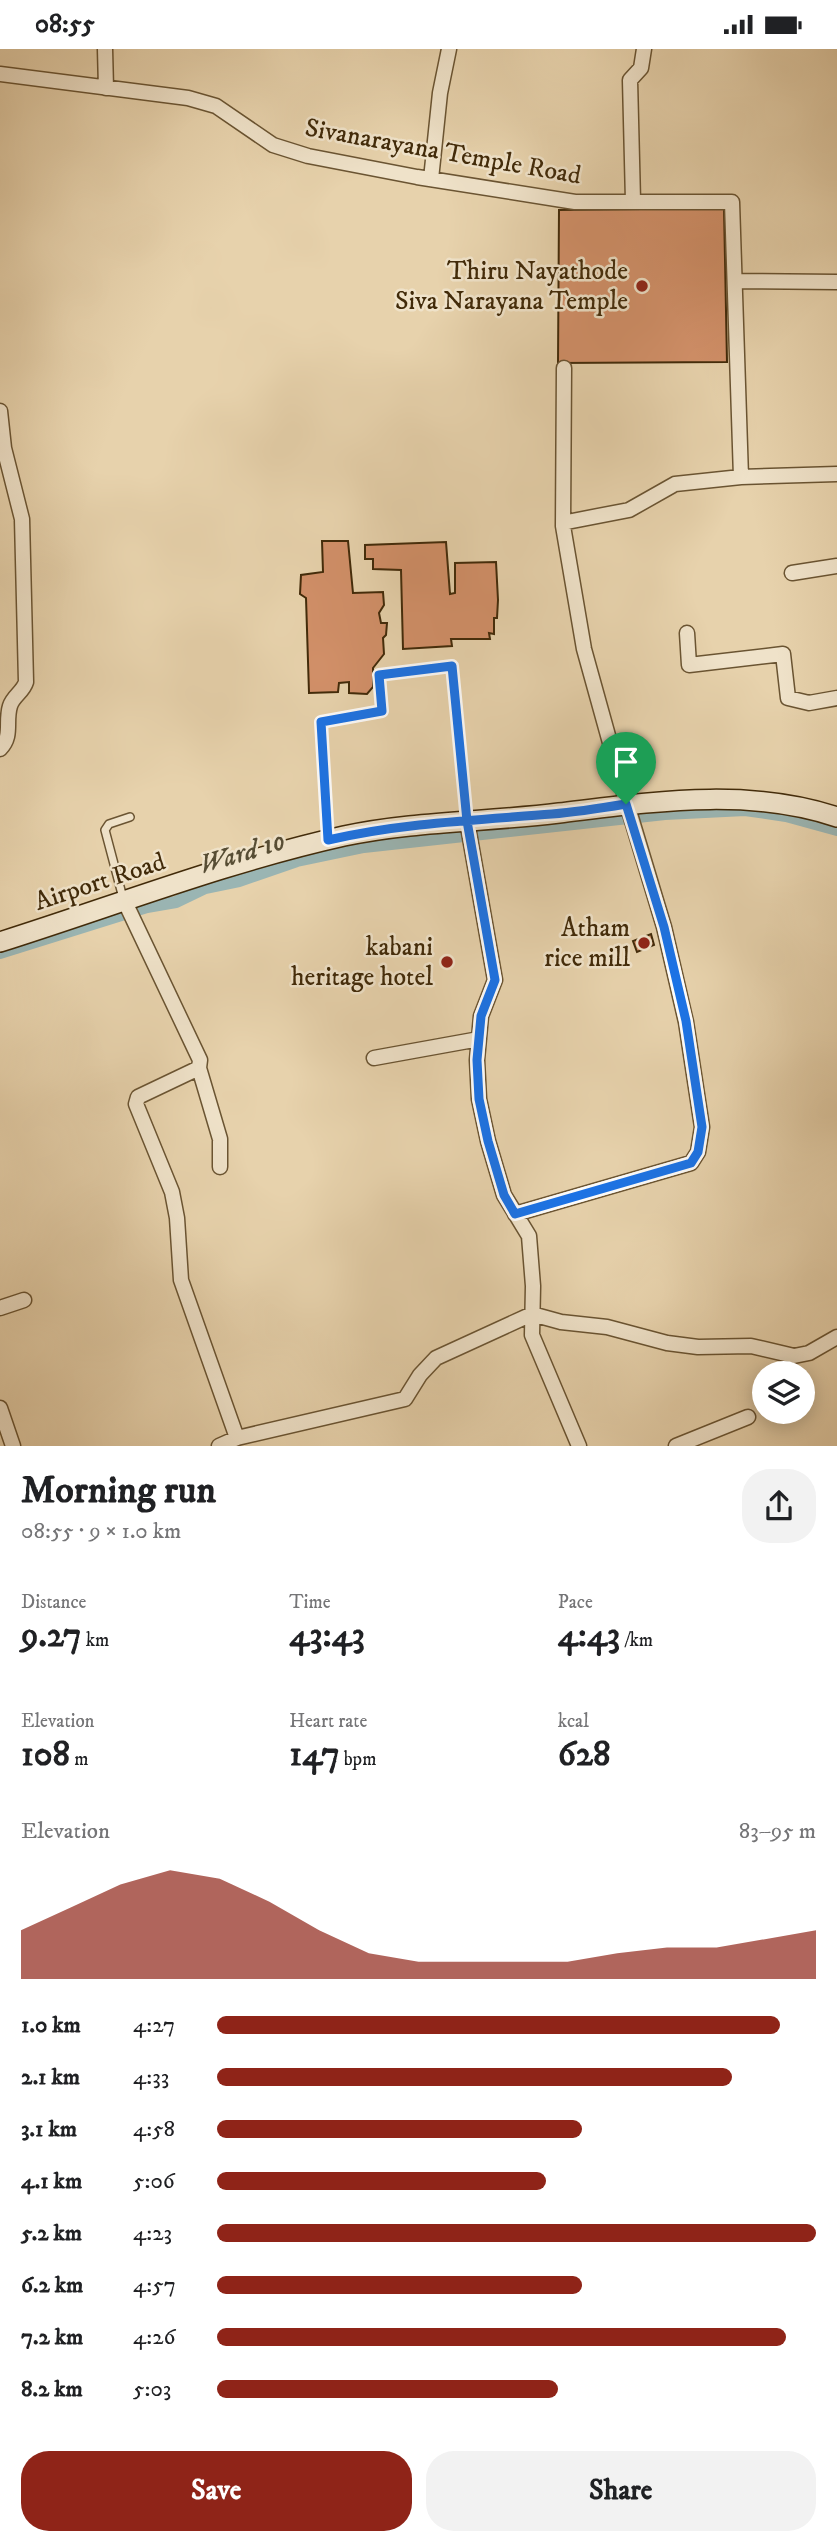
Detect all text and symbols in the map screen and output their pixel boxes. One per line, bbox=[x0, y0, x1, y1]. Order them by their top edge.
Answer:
text: 08:55 bbox=[35, 8, 95, 41]
street label: Sivanarayana Temple Road bbox=[302, 111, 584, 193]
place label: Thiru Nayathode Siva Narayana Temple bbox=[395, 255, 628, 318]
marker: Thiru Nayathode Siva Narayana Temple bbox=[634, 278, 650, 294]
pin bbox=[596, 732, 656, 804]
icon: arrive bbox=[607, 743, 645, 781]
water label: Ward 10 bbox=[195, 823, 289, 883]
street label: Airport Road bbox=[30, 845, 170, 919]
place label: Atham rice mill bbox=[544, 912, 630, 975]
place label: kabani heritage hotel bbox=[291, 931, 433, 994]
marker: Atham rice mill bbox=[636, 935, 652, 951]
marker: kabani heritage hotel bbox=[439, 954, 455, 970]
map controls bbox=[752, 1361, 815, 1424]
button: layers bbox=[752, 1361, 815, 1424]
text: Morning run bbox=[21, 1467, 216, 1515]
button: share bbox=[742, 1469, 816, 1543]
text: 08:55 · 9 × 1.0 km bbox=[21, 1517, 181, 1546]
text: Distance bbox=[21, 1591, 86, 1614]
text: Time bbox=[289, 1591, 331, 1614]
text: Pace bbox=[558, 1591, 593, 1614]
text: 9.27 bbox=[21, 1614, 82, 1658]
text: 43:43 bbox=[289, 1614, 365, 1658]
text: 4:43 bbox=[558, 1614, 620, 1658]
text: km bbox=[82, 1629, 109, 1652]
text: /km bbox=[620, 1629, 653, 1652]
text: Elevation bbox=[21, 1710, 95, 1733]
text: Heart rate bbox=[289, 1710, 367, 1733]
text: kcal bbox=[558, 1710, 589, 1733]
text: 108 bbox=[21, 1733, 70, 1777]
text: 147 bbox=[289, 1733, 340, 1777]
text: 628 bbox=[558, 1733, 611, 1777]
text: m bbox=[70, 1748, 88, 1771]
text: bpm bbox=[340, 1748, 376, 1771]
text: Elevation bbox=[21, 1817, 110, 1846]
text: 83–95 m bbox=[739, 1817, 816, 1846]
text: 1.0 km bbox=[21, 2011, 81, 2040]
text: 4:27 bbox=[133, 2011, 175, 2040]
text: 2.1 km bbox=[21, 2063, 80, 2092]
text: 4:33 bbox=[133, 2063, 169, 2092]
text: 3.1 km bbox=[21, 2115, 77, 2144]
text: 4:58 bbox=[133, 2115, 175, 2144]
text: 4.1 km bbox=[21, 2167, 82, 2196]
text: 5:06 bbox=[133, 2167, 175, 2196]
text: 5.2 km bbox=[21, 2219, 82, 2248]
text: 4:23 bbox=[133, 2219, 172, 2248]
text: 6.2 km bbox=[21, 2271, 83, 2300]
text: 4:57 bbox=[133, 2271, 176, 2300]
text: 7.2 km bbox=[21, 2323, 83, 2352]
text: 4:26 bbox=[133, 2323, 176, 2352]
text: 8.2 km bbox=[21, 2375, 83, 2404]
text: 5:03 bbox=[133, 2375, 171, 2404]
button: Save bbox=[21, 2451, 412, 2531]
button: Share bbox=[426, 2451, 816, 2531]

